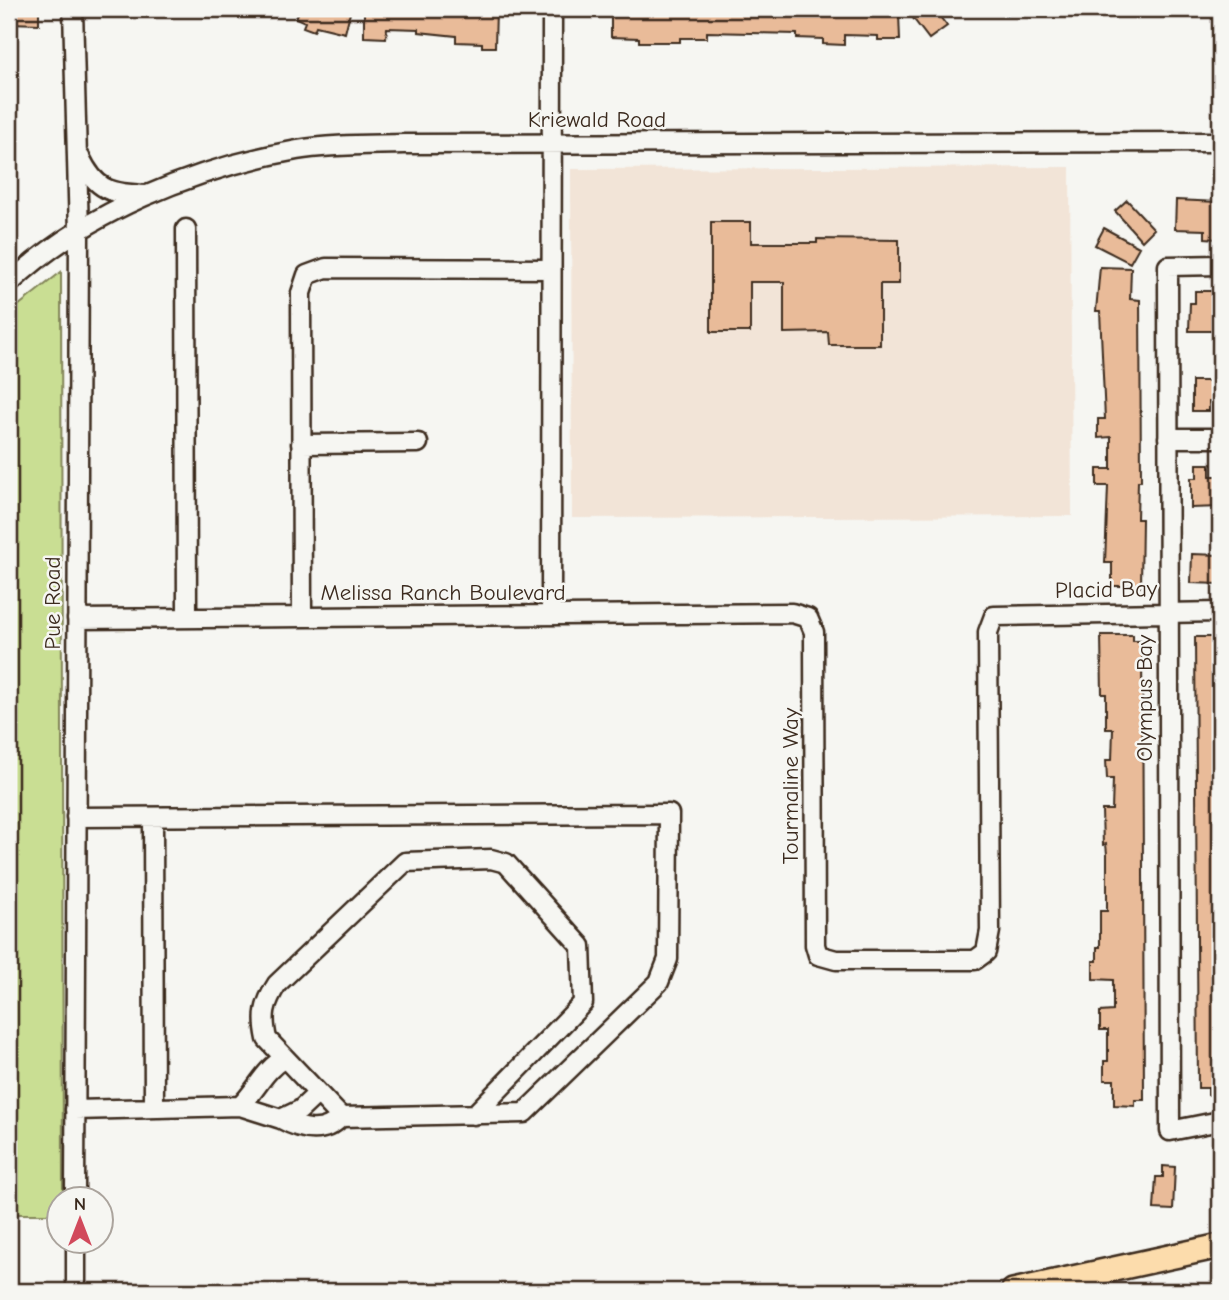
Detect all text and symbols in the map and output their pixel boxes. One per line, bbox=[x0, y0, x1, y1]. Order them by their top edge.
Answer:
street label: Kriewald Road bbox=[528, 106, 666, 133]
street label: Pue Road bbox=[39, 556, 66, 650]
street label: Placid Bay bbox=[1055, 575, 1158, 604]
street label: Melissa Ranch Boulevard bbox=[320, 579, 566, 606]
street label: Olympus Bay bbox=[1131, 634, 1158, 761]
street label: Tourmaline Way bbox=[777, 707, 804, 864]
north arrow bbox=[46, 1184, 116, 1254]
text: N bbox=[74, 1193, 86, 1215]

